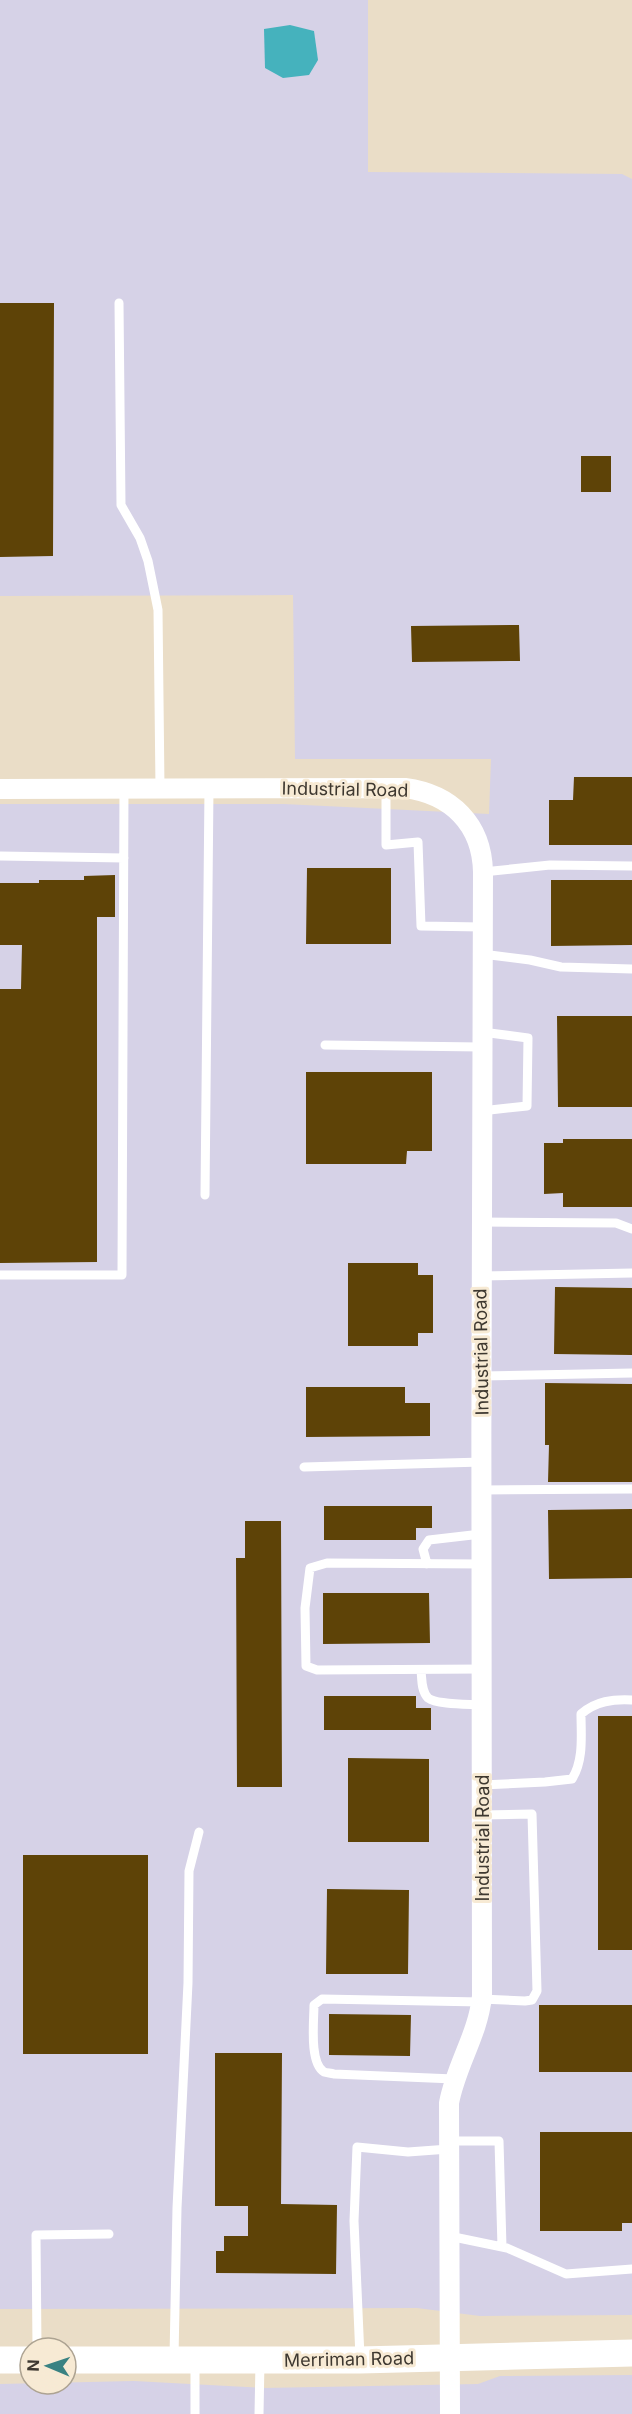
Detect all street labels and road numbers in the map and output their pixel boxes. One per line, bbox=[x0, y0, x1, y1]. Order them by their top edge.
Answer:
street label: Industrial Road bbox=[281, 777, 409, 801]
street label: Industrial Road bbox=[469, 1288, 493, 1416]
street label: Industrial Road bbox=[472, 1775, 493, 1901]
street label: Merriman Road bbox=[284, 2347, 414, 2371]

